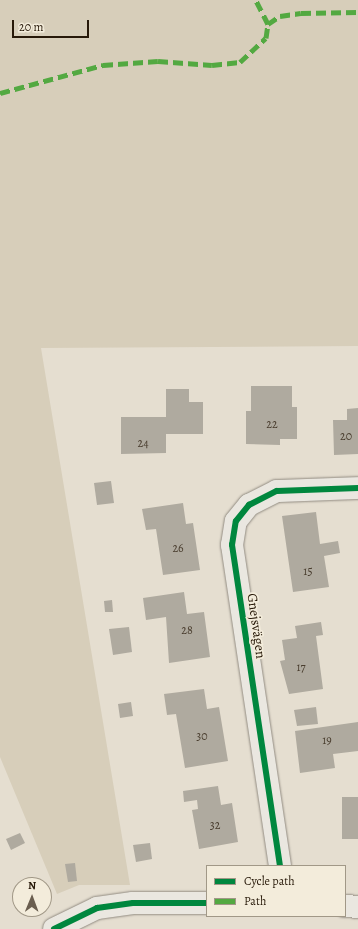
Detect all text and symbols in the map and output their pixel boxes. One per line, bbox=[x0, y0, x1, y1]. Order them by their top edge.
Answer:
scale bar bbox=[14, 12, 91, 38]
text: 20 m bbox=[19, 19, 43, 35]
house number: 22 bbox=[266, 418, 278, 432]
house number: 20 bbox=[340, 430, 352, 444]
house number: 24 bbox=[137, 437, 149, 451]
house number: 26 bbox=[172, 542, 184, 556]
house number: 15 bbox=[303, 565, 313, 579]
street label: Gnejsvägen bbox=[243, 592, 269, 660]
house number: 28 bbox=[181, 624, 193, 638]
house number: 17 bbox=[296, 661, 306, 675]
house number: 30 bbox=[196, 730, 208, 744]
house number: 19 bbox=[322, 734, 332, 748]
house number: 32 bbox=[210, 819, 220, 833]
legend bbox=[206, 865, 346, 917]
text: Cycle path bbox=[244, 873, 295, 889]
north arrow bbox=[12, 877, 52, 917]
text: N bbox=[28, 878, 36, 893]
text: Path bbox=[244, 893, 266, 909]

